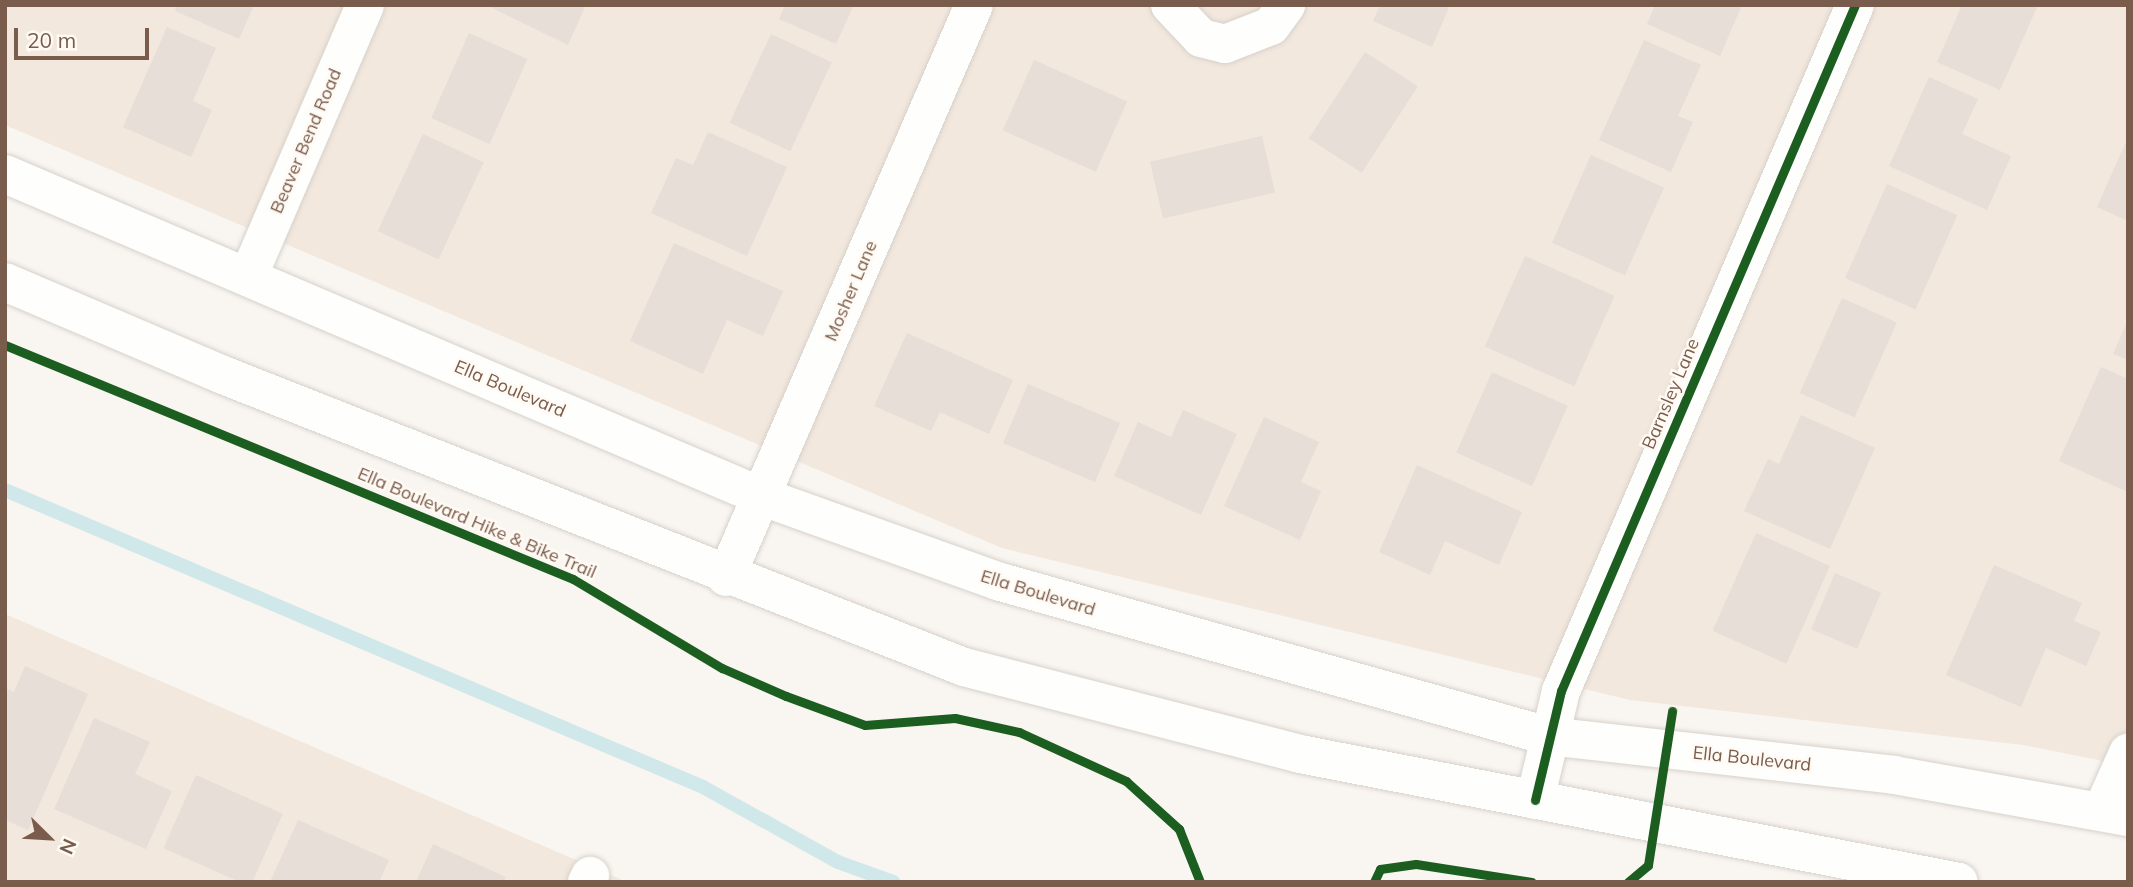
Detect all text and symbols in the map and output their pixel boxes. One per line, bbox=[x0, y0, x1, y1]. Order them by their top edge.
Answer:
scale bar bbox=[18, 14, 152, 58]
text: 20 m bbox=[27, 27, 76, 53]
street label: Beaver Bend Road bbox=[266, 65, 346, 217]
street label: Mosher Lane bbox=[820, 237, 882, 345]
street label: Barnsley Lane bbox=[1638, 335, 1704, 453]
street label: Ella Boulevard bbox=[451, 356, 569, 422]
street label: Ella Boulevard Hike & Bike Trail bbox=[354, 463, 600, 583]
street label: Ella Boulevard bbox=[978, 565, 1098, 621]
street label: Ella Boulevard bbox=[1692, 742, 1812, 776]
north arrow bbox=[14, 803, 84, 873]
text: N bbox=[54, 835, 82, 858]

